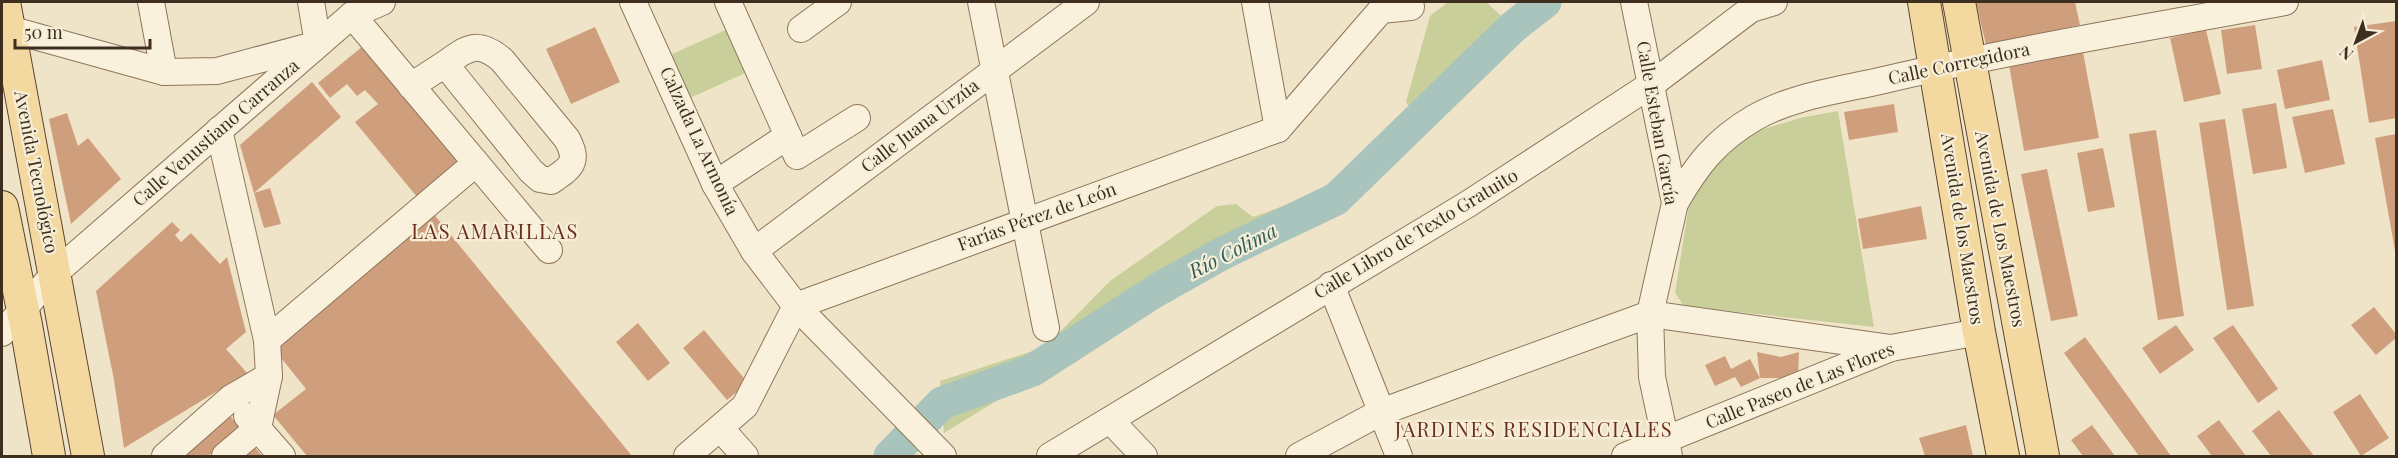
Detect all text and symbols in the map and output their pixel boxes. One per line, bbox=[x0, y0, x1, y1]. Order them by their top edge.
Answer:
scale bar bbox=[15, 12, 150, 50]
north arrow bbox=[2326, 12, 2386, 72]
text: 50 m bbox=[24, 20, 63, 44]
street label: Calle Corregidora bbox=[1886, 36, 2032, 90]
street label: Calle Esteban García bbox=[1632, 39, 1684, 207]
text: N bbox=[2334, 42, 2357, 65]
street label: Calle Venustiano Carranza bbox=[127, 53, 304, 211]
street label: Calzada La Armonía bbox=[655, 62, 745, 219]
street label: Calle Juana Urzúa bbox=[855, 73, 983, 178]
street label: Avenida Tecnológico bbox=[9, 87, 65, 255]
street label: Avenida de Los Maestros bbox=[1970, 128, 2032, 329]
street label: Avenida de los Maestros bbox=[1936, 131, 1990, 326]
street label: Calle Libro de Texto Gratuito bbox=[1309, 163, 1522, 304]
street label: Farías Pérez de León bbox=[954, 176, 1120, 256]
water label: Río Colima bbox=[1183, 216, 1281, 284]
district label: LAS AMARILLAS bbox=[411, 217, 579, 244]
street label: Calle Paseo de Las Flores bbox=[1702, 336, 1898, 434]
district label: JARDINES RESIDENCIALES bbox=[1394, 415, 1673, 442]

